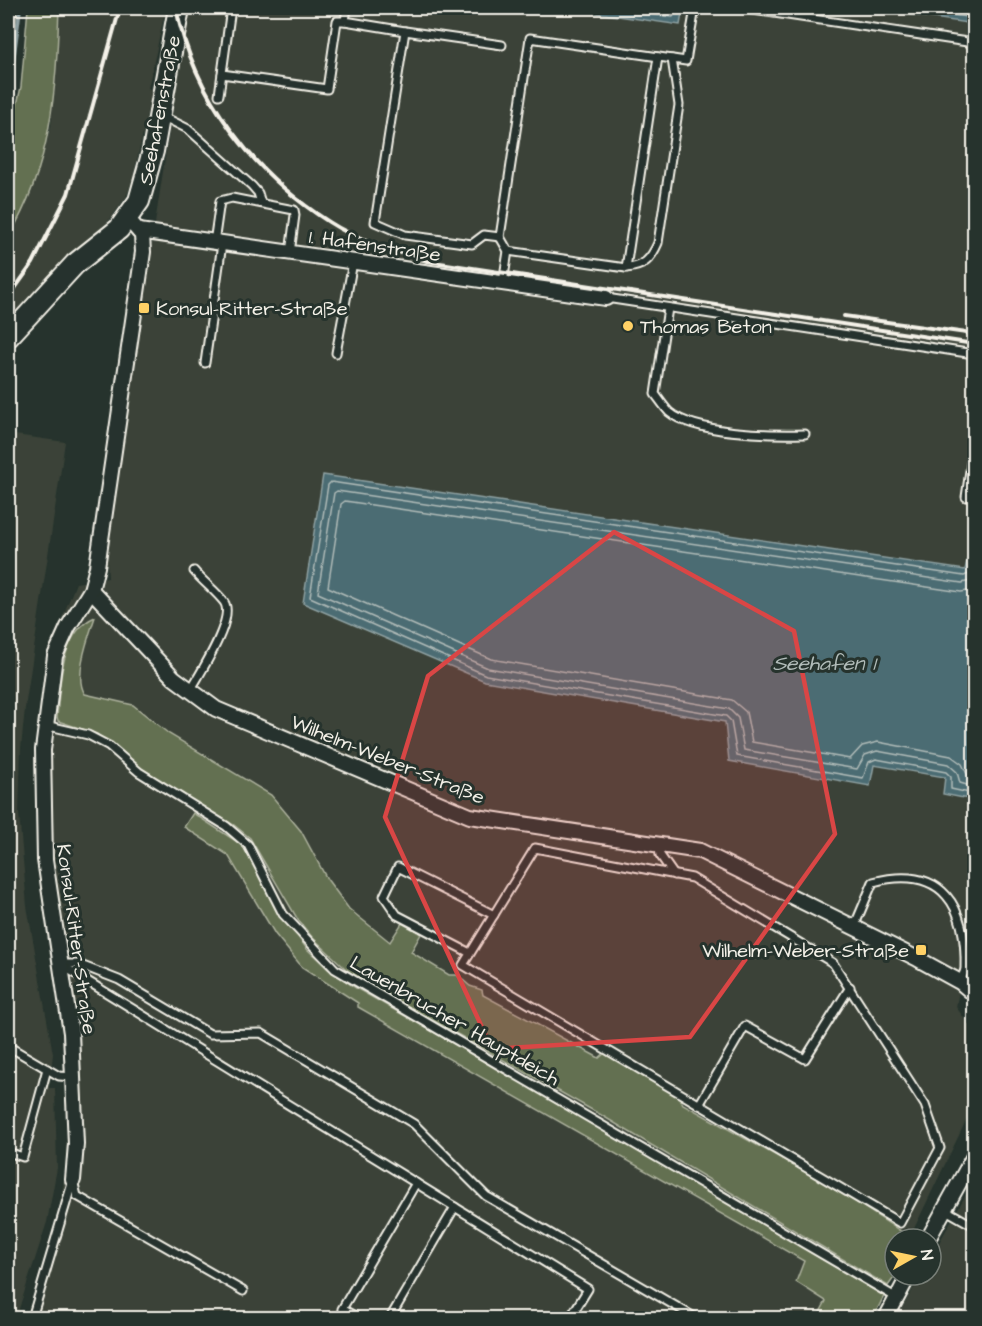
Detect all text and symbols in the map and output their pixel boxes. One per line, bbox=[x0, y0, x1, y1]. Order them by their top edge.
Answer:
street label: Seehafenstraße bbox=[132, 33, 188, 187]
street label: 1. Hafenstraße bbox=[307, 223, 443, 269]
place label: Konsul-Ritter-Straße bbox=[156, 295, 348, 323]
marker: Konsul-Ritter-Straße bbox=[137, 301, 151, 315]
place label: Thomas Beton bbox=[640, 313, 772, 341]
marker: Thomas Beton bbox=[621, 319, 635, 333]
water label: Seehafen 1 bbox=[773, 649, 879, 678]
street label: Wilhelm-Weber-Straße bbox=[287, 708, 489, 812]
street label: Konsul-Ritter-Straße bbox=[49, 842, 103, 1036]
place label: Wilhelm-Weber-Straße bbox=[702, 937, 909, 965]
marker: Wilhelm-Weber-Straße bbox=[914, 943, 928, 957]
street label: Lauenbrucher Hauptdeich bbox=[344, 949, 565, 1093]
north arrow bbox=[883, 1227, 943, 1287]
text: N bbox=[915, 1248, 938, 1261]

